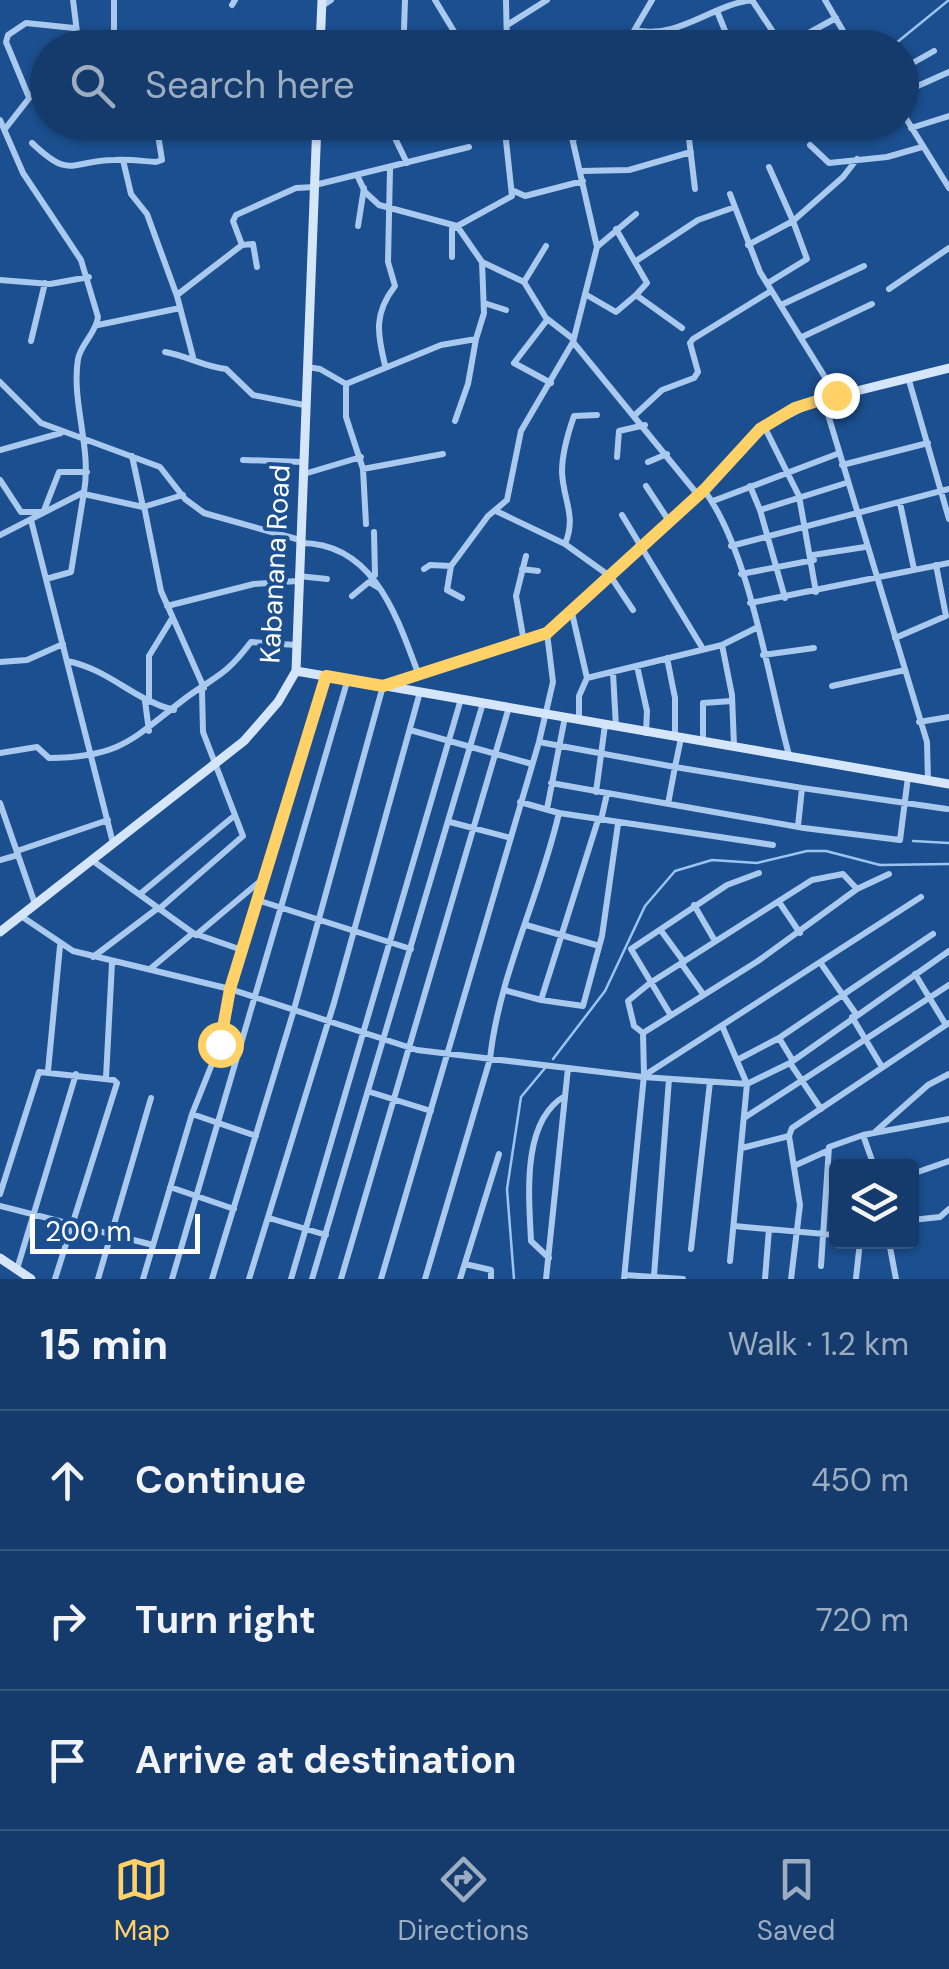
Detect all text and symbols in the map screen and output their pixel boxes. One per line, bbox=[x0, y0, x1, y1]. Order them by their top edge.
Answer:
search box bbox=[30, 30, 919, 140]
icon: search bbox=[65, 58, 120, 113]
text: Search here bbox=[145, 60, 355, 110]
route end bbox=[814, 373, 860, 419]
street label: Kabanana Road bbox=[251, 464, 299, 664]
route start bbox=[198, 1022, 244, 1068]
map controls bbox=[829, 1159, 919, 1249]
button: layers bbox=[829, 1159, 919, 1249]
scale bar bbox=[30, 1209, 200, 1254]
text: 200 m bbox=[45, 1213, 132, 1250]
text: 15 min bbox=[40, 1317, 168, 1372]
text: Walk · 1.2 km bbox=[728, 1323, 909, 1365]
icon: ahead bbox=[40, 1453, 95, 1508]
text: Continue bbox=[135, 1455, 306, 1505]
text: 450 m bbox=[811, 1459, 909, 1501]
icon: right bbox=[40, 1593, 95, 1648]
text: Turn right bbox=[135, 1595, 316, 1645]
text: 720 m bbox=[816, 1599, 909, 1641]
icon: arrive bbox=[40, 1733, 95, 1788]
text: Arrive at destination bbox=[135, 1735, 517, 1785]
tab: Map bbox=[114, 1852, 170, 1949]
tab: Directions bbox=[398, 1852, 529, 1949]
tab: Saved bbox=[757, 1852, 835, 1949]

